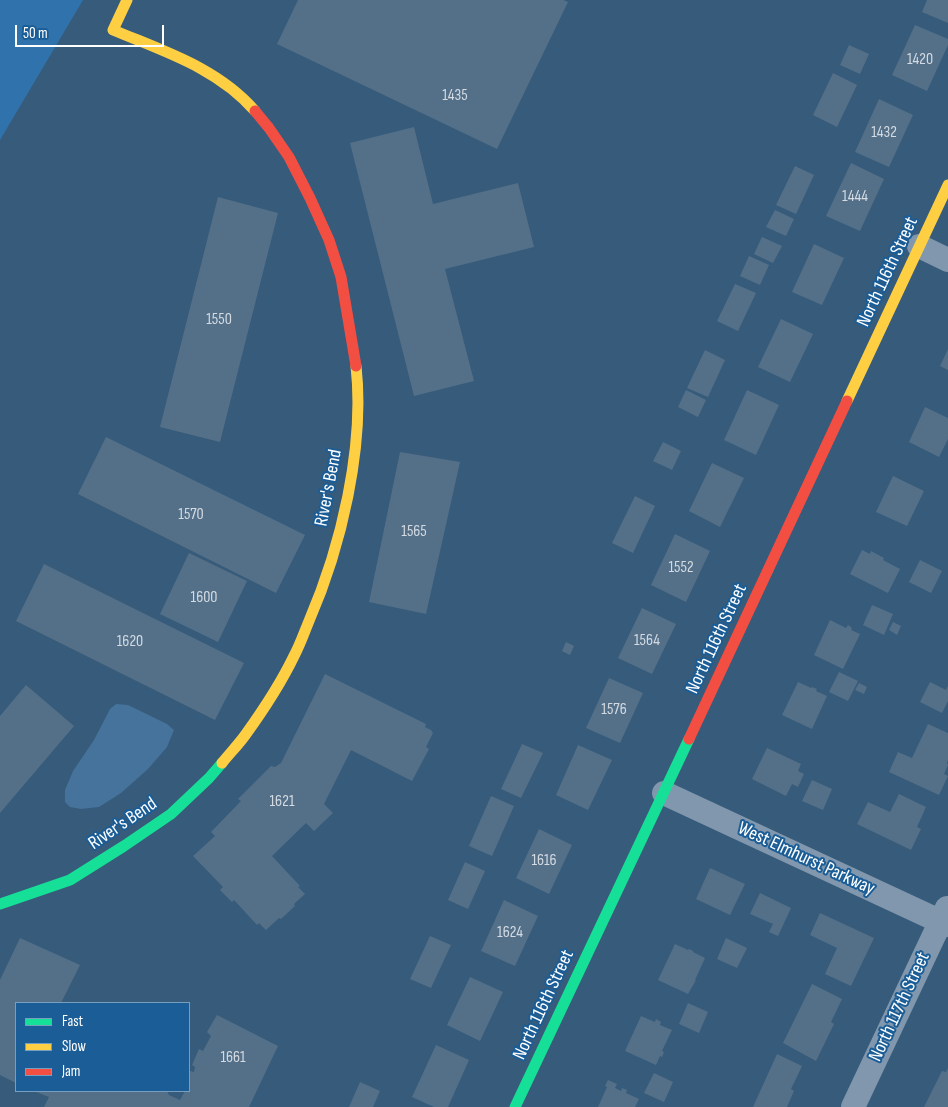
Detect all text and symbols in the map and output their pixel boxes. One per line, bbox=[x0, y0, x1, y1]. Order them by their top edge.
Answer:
scale bar bbox=[18, 15, 166, 47]
text: 50 m bbox=[23, 24, 48, 43]
house number: 1420 bbox=[907, 50, 933, 70]
house number: 1435 bbox=[442, 86, 468, 106]
house number: 1432 bbox=[871, 123, 897, 143]
house number: 1444 bbox=[842, 187, 868, 207]
street label: North 116th Street bbox=[853, 213, 923, 331]
house number: 1550 bbox=[206, 310, 232, 330]
street label: River's Bend bbox=[310, 448, 348, 528]
house number: 1570 bbox=[178, 505, 204, 525]
house number: 1565 bbox=[401, 522, 427, 542]
house number: 1552 bbox=[668, 558, 694, 578]
street label: North 116th Street bbox=[682, 580, 752, 698]
house number: 1600 bbox=[191, 588, 217, 608]
house number: 1564 bbox=[634, 631, 660, 651]
house number: 1620 bbox=[117, 632, 143, 652]
house number: 1576 bbox=[601, 700, 627, 720]
house number: 1621 bbox=[270, 792, 294, 812]
street label: River's Bend bbox=[84, 793, 162, 855]
street label: West Elmhurst Parkway bbox=[734, 817, 878, 901]
house number: 1616 bbox=[531, 851, 557, 871]
house number: 1624 bbox=[497, 923, 523, 943]
street label: North 116th Street bbox=[509, 946, 579, 1064]
street label: North 117th Street bbox=[865, 949, 935, 1065]
legend bbox=[15, 1002, 190, 1092]
text: Fast bbox=[62, 1012, 83, 1031]
text: Slow bbox=[62, 1037, 86, 1056]
house number: 1661 bbox=[220, 1048, 246, 1068]
text: Jam bbox=[62, 1062, 80, 1081]

